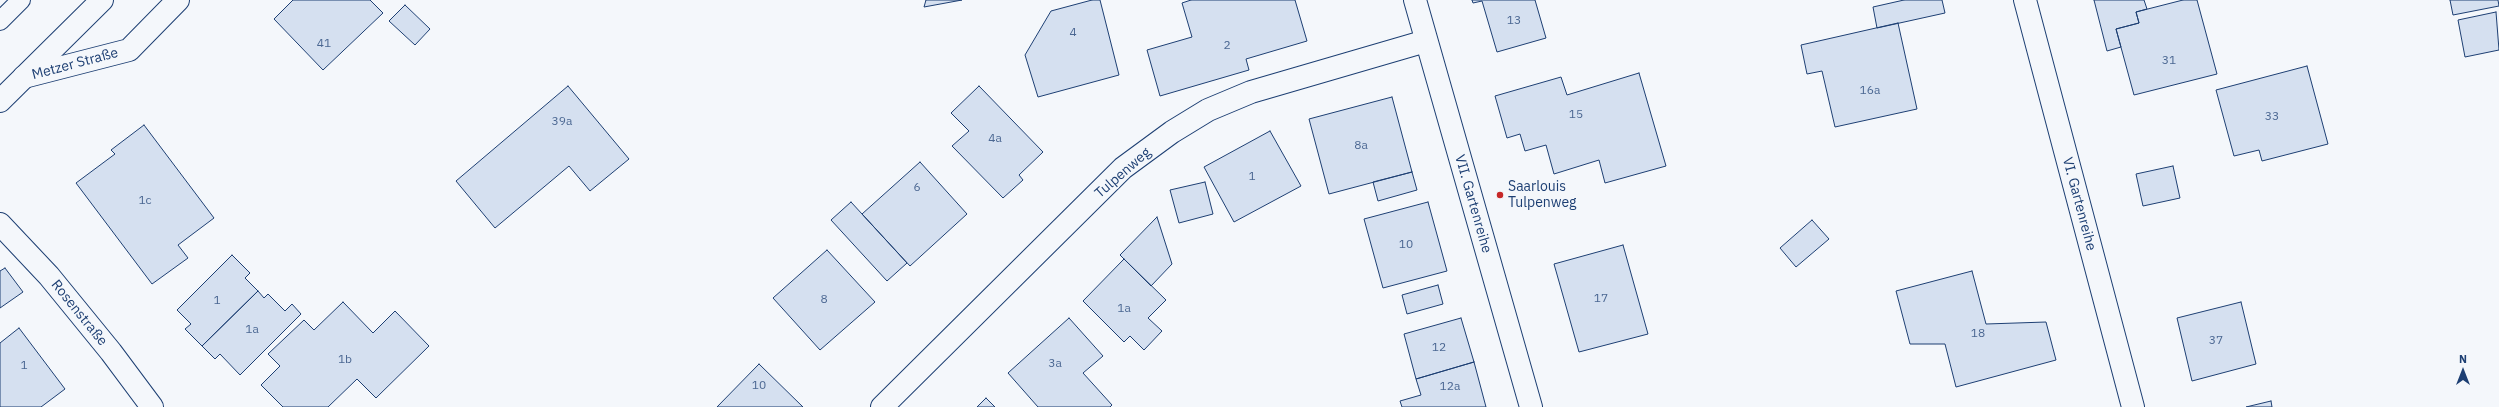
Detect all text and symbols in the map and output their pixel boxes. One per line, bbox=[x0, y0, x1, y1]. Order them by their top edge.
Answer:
house number: 13 bbox=[1507, 14, 1521, 28]
house number: 4 bbox=[1069, 26, 1077, 40]
house number: 41 bbox=[317, 37, 331, 51]
house number: 2 bbox=[1223, 39, 1231, 53]
street label: Metzer Straße bbox=[30, 44, 120, 84]
house number: 31 bbox=[2162, 54, 2176, 68]
house number: 16a bbox=[1860, 84, 1880, 98]
house number: 15 bbox=[1569, 108, 1583, 122]
house number: 33 bbox=[2265, 110, 2279, 124]
house number: 39a bbox=[552, 115, 572, 129]
house number: 4a bbox=[988, 132, 1002, 146]
house number: 8a bbox=[1354, 139, 1368, 153]
street label: Tulpenweg bbox=[1092, 144, 1154, 202]
street label: VII. Gartenreihe bbox=[1451, 153, 1495, 255]
street label: VI. Gartenreihe bbox=[2058, 155, 2100, 253]
house number: 1 bbox=[1248, 170, 1256, 184]
place label: Saarlouis Tulpenweg bbox=[1508, 179, 1577, 212]
house number: 6 bbox=[913, 181, 921, 195]
marker: Saarlouis Tulpenweg bbox=[1495, 190, 1505, 200]
house number: 1c bbox=[138, 194, 152, 208]
house number: 10 bbox=[1399, 238, 1413, 252]
street label: Rosenstraße bbox=[47, 277, 111, 349]
house number: 17 bbox=[1594, 292, 1608, 306]
house number: 8 bbox=[820, 293, 828, 307]
house number: 1 bbox=[213, 294, 221, 308]
house number: 1a bbox=[1117, 302, 1131, 316]
house number: 1a bbox=[245, 323, 259, 337]
house number: 18 bbox=[1971, 327, 1985, 341]
house number: 37 bbox=[2209, 334, 2223, 348]
house number: 12 bbox=[1432, 341, 1446, 355]
north arrow bbox=[2443, 351, 2483, 391]
text: N bbox=[2459, 352, 2467, 366]
house number: 1b bbox=[338, 353, 352, 367]
house number: 3a bbox=[1048, 357, 1062, 371]
house number: 1 bbox=[20, 359, 28, 373]
house number: 10 bbox=[752, 379, 766, 393]
house number: 12a bbox=[1440, 380, 1460, 394]

